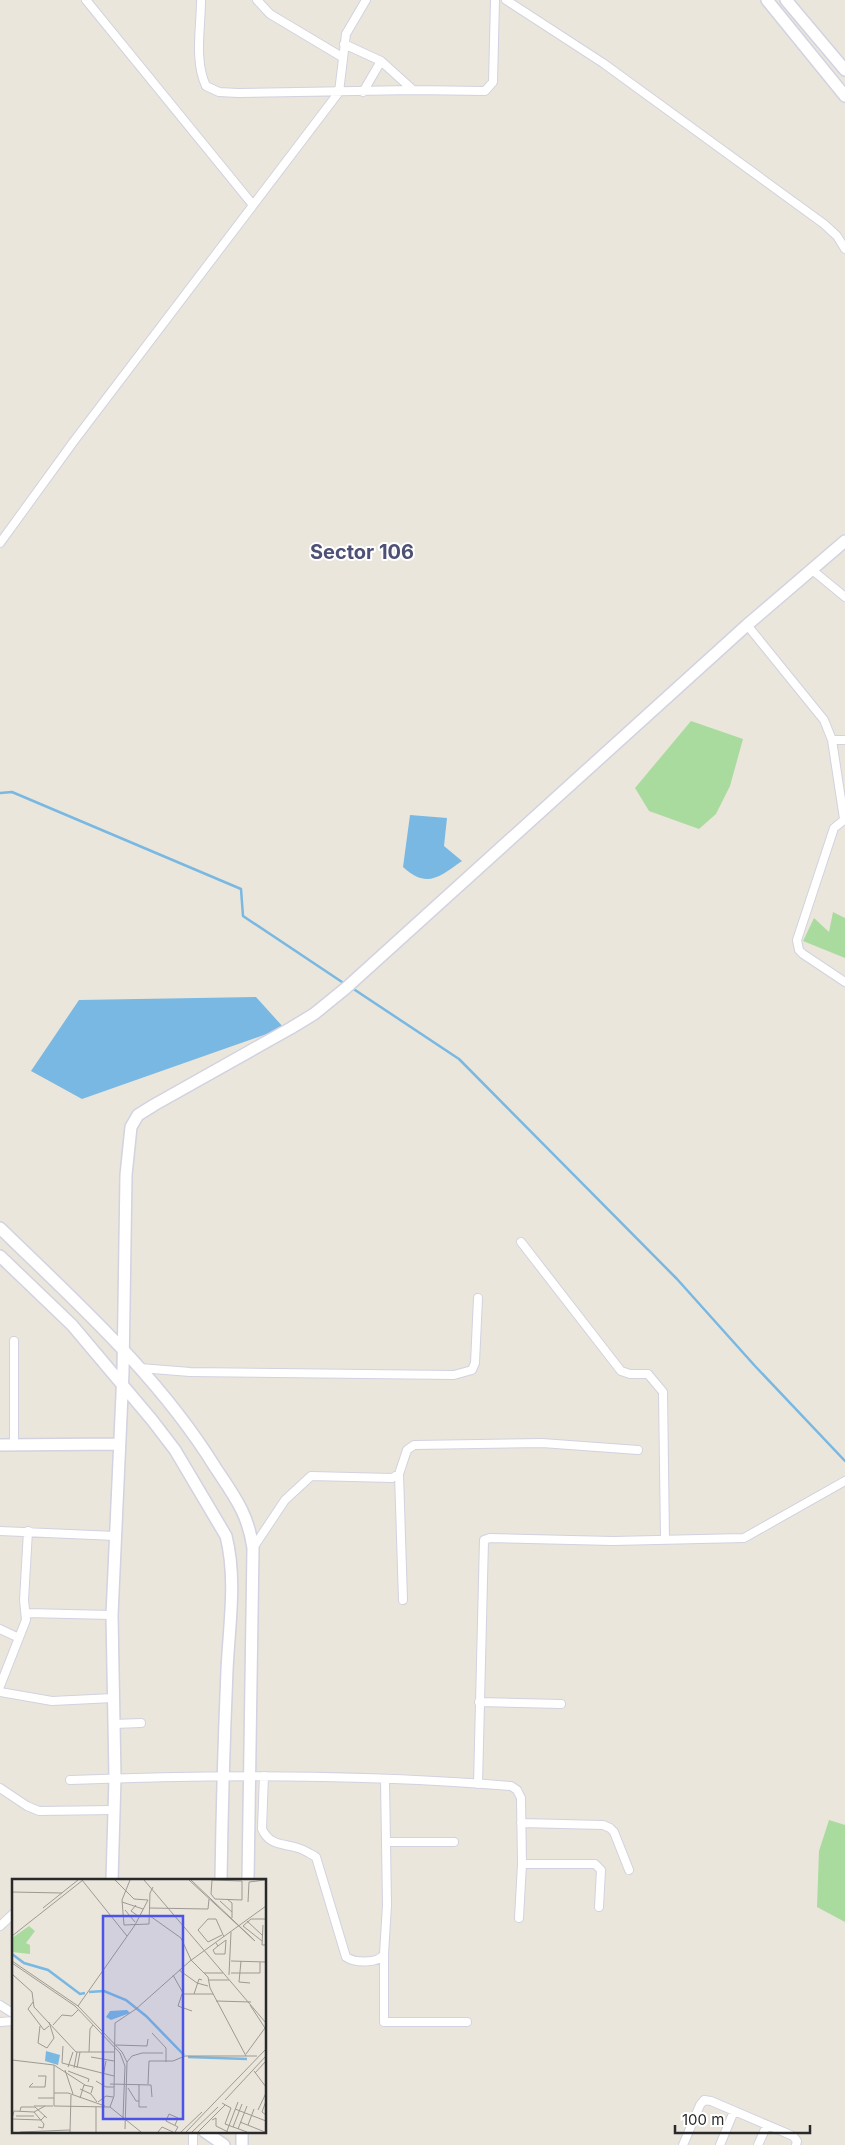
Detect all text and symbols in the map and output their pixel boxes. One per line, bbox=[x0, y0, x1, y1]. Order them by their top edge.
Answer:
district label: Sector 106 bbox=[310, 540, 414, 564]
inset map bbox=[12, 1879, 266, 2132]
scale bar bbox=[675, 2102, 810, 2134]
text: 100 m bbox=[682, 2110, 724, 2129]

